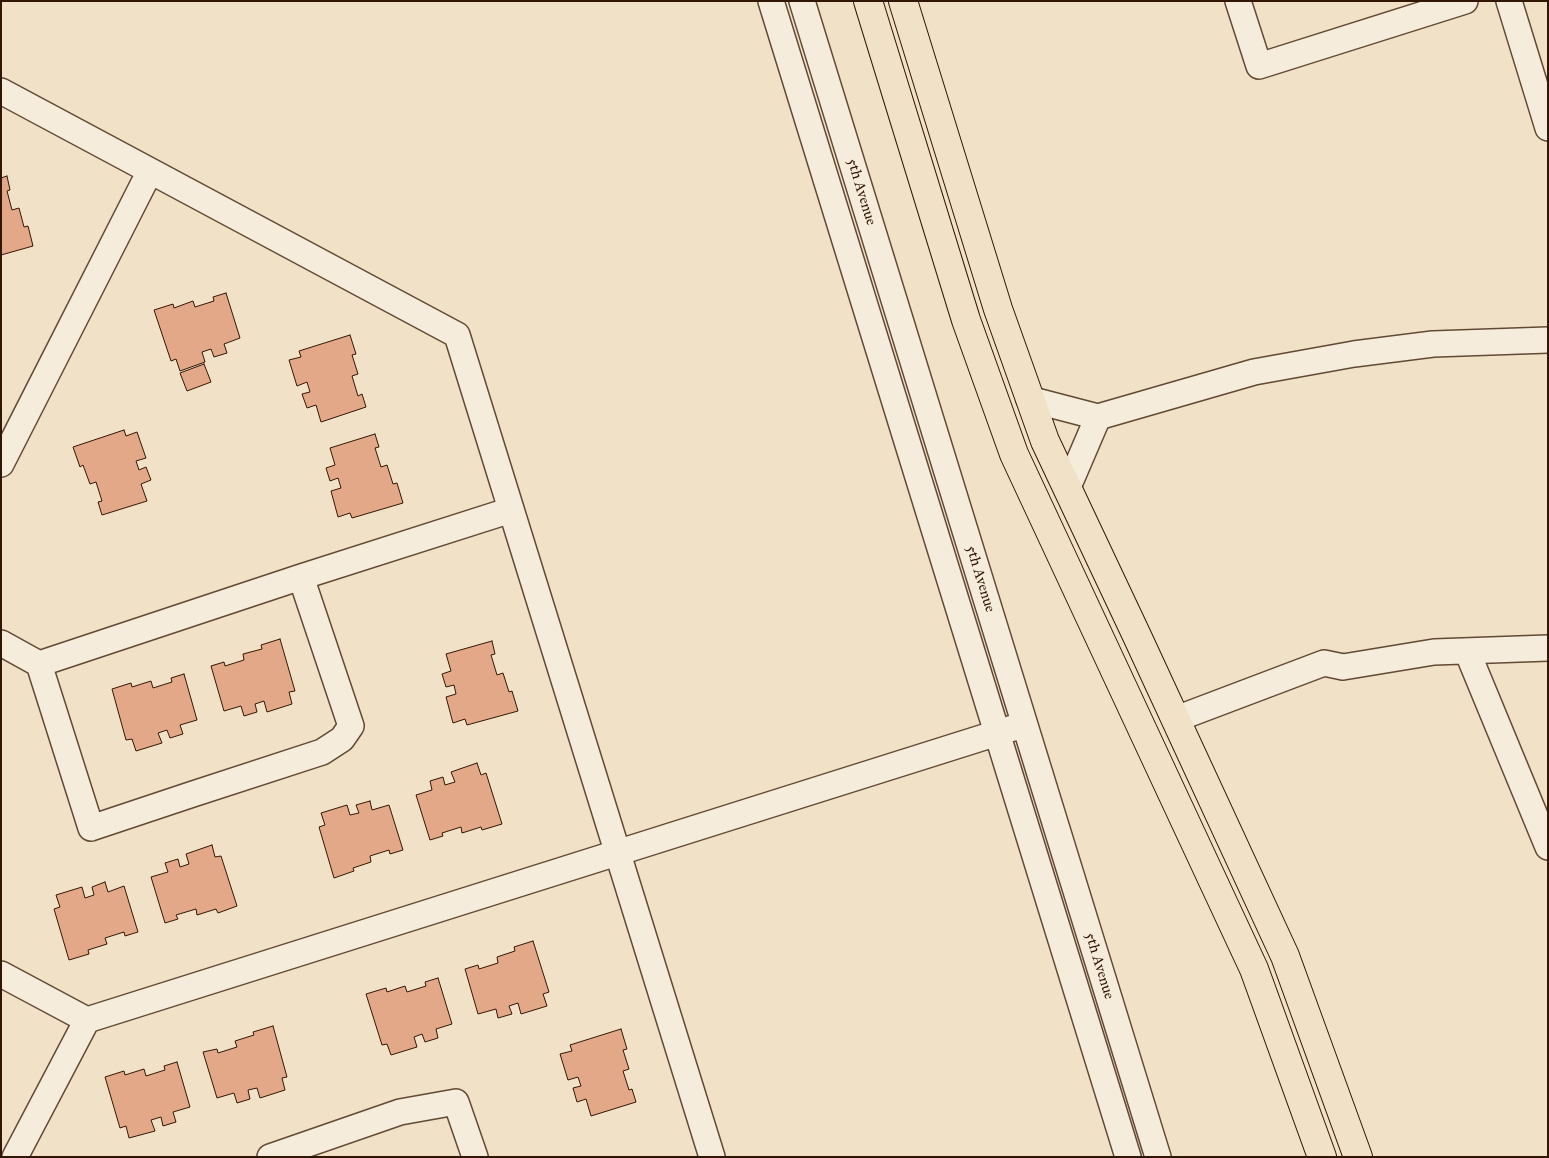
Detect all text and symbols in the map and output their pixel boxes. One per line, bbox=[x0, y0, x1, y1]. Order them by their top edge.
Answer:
street label: 5th Avenue bbox=[842, 156, 880, 228]
street label: 5th Avenue bbox=[961, 543, 999, 615]
street label: 5th Avenue bbox=[1080, 930, 1118, 1002]

